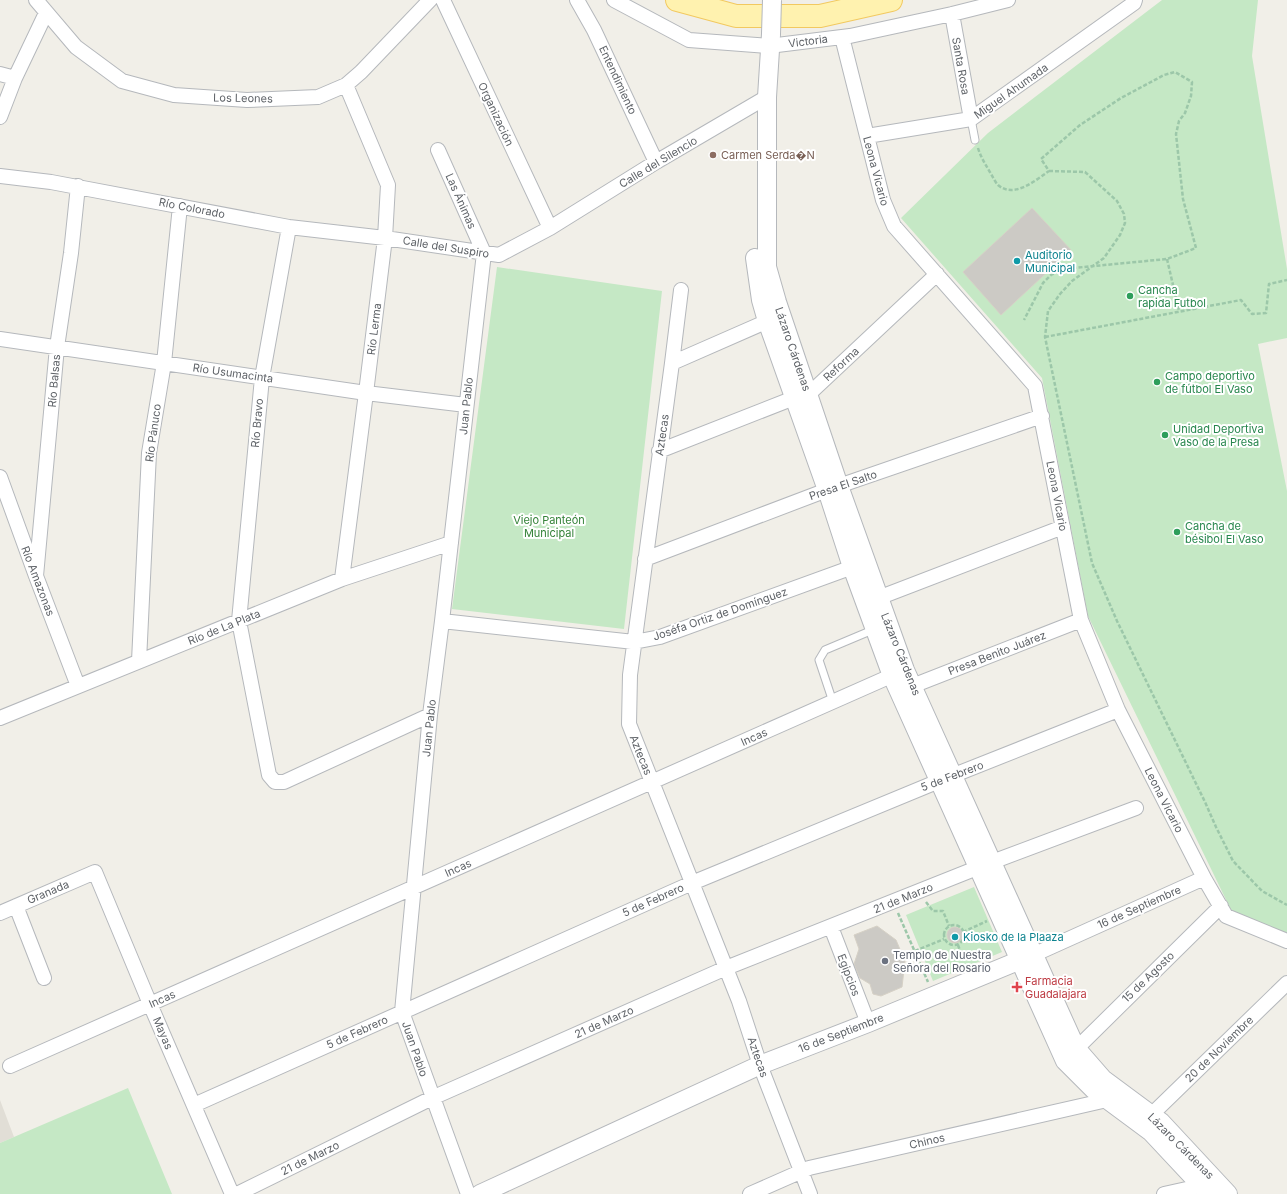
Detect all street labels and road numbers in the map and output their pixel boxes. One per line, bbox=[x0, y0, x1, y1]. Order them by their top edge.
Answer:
street label: Victoria bbox=[787, 32, 829, 50]
street label: Santa Rosa bbox=[949, 36, 973, 96]
street label: Entendimiento bbox=[596, 43, 640, 117]
street label: Miguel Ahumada bbox=[971, 60, 1051, 122]
street label: Organización bbox=[475, 80, 517, 148]
street label: Los Leones bbox=[213, 90, 273, 106]
street label: Calle del Silencio bbox=[616, 133, 700, 191]
street label: Leona Vicario bbox=[860, 135, 892, 208]
street label: Las Ánimas bbox=[442, 171, 480, 231]
street label: Río Colorado bbox=[158, 195, 227, 221]
street label: Calle del Suspiro bbox=[402, 233, 491, 261]
street label: Río Lerma bbox=[364, 302, 384, 356]
street label: Lázaro Cárdenas bbox=[772, 305, 814, 393]
street label: Reforma bbox=[820, 344, 862, 384]
street label: Río Balsas bbox=[45, 354, 63, 408]
street label: Río Usumacinta bbox=[192, 360, 274, 386]
street label: Juan Pablo bbox=[456, 376, 476, 435]
street label: Río Bravo bbox=[248, 397, 266, 448]
street label: Río Pánuco bbox=[142, 403, 164, 463]
street label: Aztecas bbox=[652, 413, 672, 457]
street label: Leona Vicario bbox=[1043, 460, 1071, 533]
street label: Presa El Salto bbox=[807, 467, 879, 503]
street label: Río Amazonas bbox=[18, 544, 58, 618]
street label: Joséfa Ortiz de Domínguez bbox=[651, 584, 789, 644]
street label: Río de La Plata bbox=[186, 606, 262, 648]
street label: Lázaro Cárdenas bbox=[878, 611, 924, 698]
street label: Presa Benito Juárez bbox=[946, 628, 1048, 678]
street label: Juan Pablo bbox=[419, 698, 439, 757]
street label: Incas bbox=[738, 725, 770, 749]
street label: Aztecas bbox=[627, 733, 655, 777]
street label: 5 de Febrero bbox=[919, 757, 986, 794]
street label: Leona Vicario bbox=[1142, 765, 1187, 835]
street label: Incas bbox=[442, 856, 474, 880]
street label: Granada bbox=[25, 877, 71, 907]
street label: 5 de Febrero bbox=[620, 880, 686, 920]
street label: 21 de Marzo bbox=[871, 880, 935, 916]
street label: 16 de Septiembre bbox=[1095, 882, 1183, 932]
street label: 15 de Agosto bbox=[1119, 948, 1177, 1005]
street label: Egipcios bbox=[835, 952, 864, 998]
street label: Incas bbox=[146, 987, 178, 1011]
street label: 21 de Marzo bbox=[572, 1003, 636, 1041]
street label: 16 de Septiembre bbox=[796, 1010, 886, 1056]
street label: 5 de Febrero bbox=[324, 1012, 390, 1052]
street label: 20 de Noviembre bbox=[1182, 1013, 1256, 1085]
street label: Mayas bbox=[150, 1015, 176, 1052]
street label: Juan Pablo bbox=[399, 1019, 431, 1079]
street label: Aztecas bbox=[745, 1035, 772, 1079]
street label: Lázaro Cárdenas bbox=[1145, 1110, 1217, 1182]
street label: Chinos bbox=[908, 1130, 946, 1152]
street label: 21 de Marzo bbox=[278, 1138, 342, 1178]

